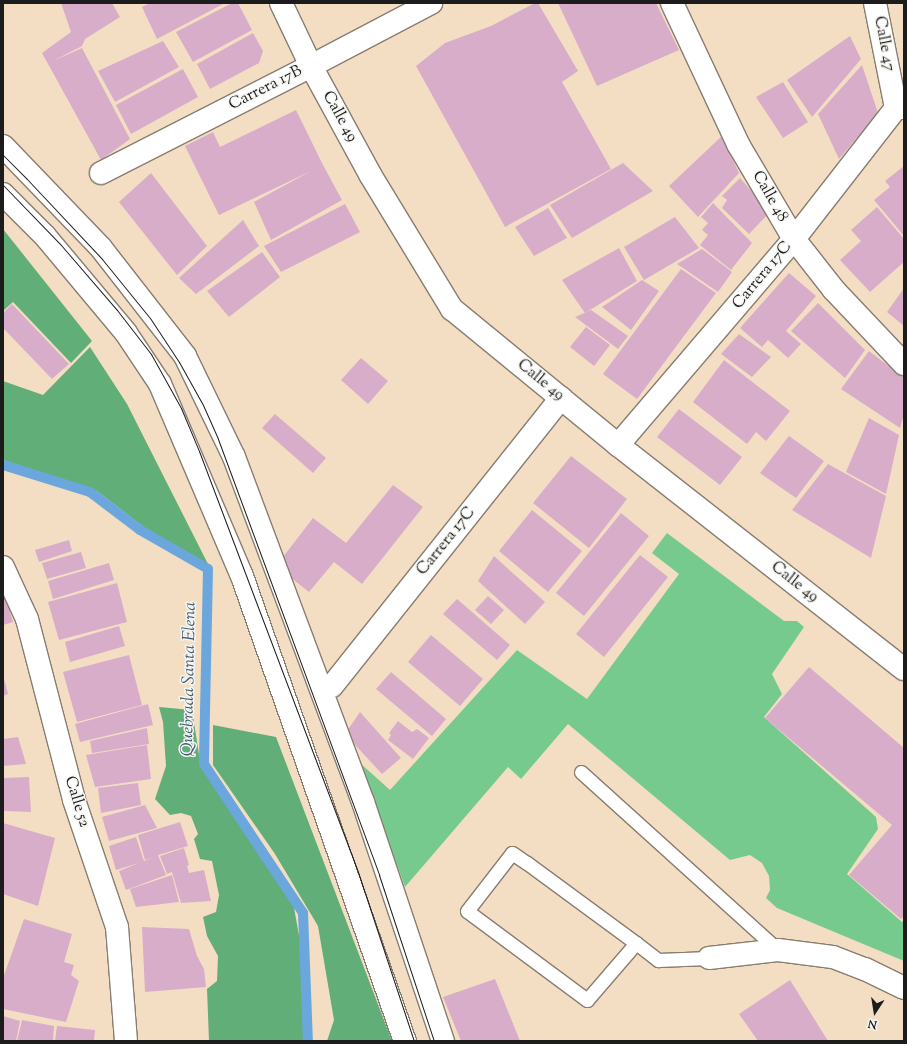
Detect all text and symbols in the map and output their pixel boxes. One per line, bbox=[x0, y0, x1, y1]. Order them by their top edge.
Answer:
street label: Calle 47 bbox=[868, 15, 898, 73]
street label: Carrera 17B bbox=[226, 62, 306, 116]
street label: Calle 49 bbox=[317, 88, 361, 146]
street label: Calle 48 bbox=[747, 168, 791, 226]
street label: Carrera 17C bbox=[729, 238, 797, 314]
street label: Calle 49 bbox=[512, 356, 568, 406]
street label: Carrera 17C bbox=[414, 504, 480, 580]
street label: Calle 49 bbox=[766, 558, 822, 608]
water label: Quebrada Santa Elena bbox=[178, 602, 202, 756]
street label: Calle 52 bbox=[59, 774, 93, 830]
north arrow bbox=[855, 992, 895, 1032]
text: N bbox=[867, 1015, 878, 1032]

